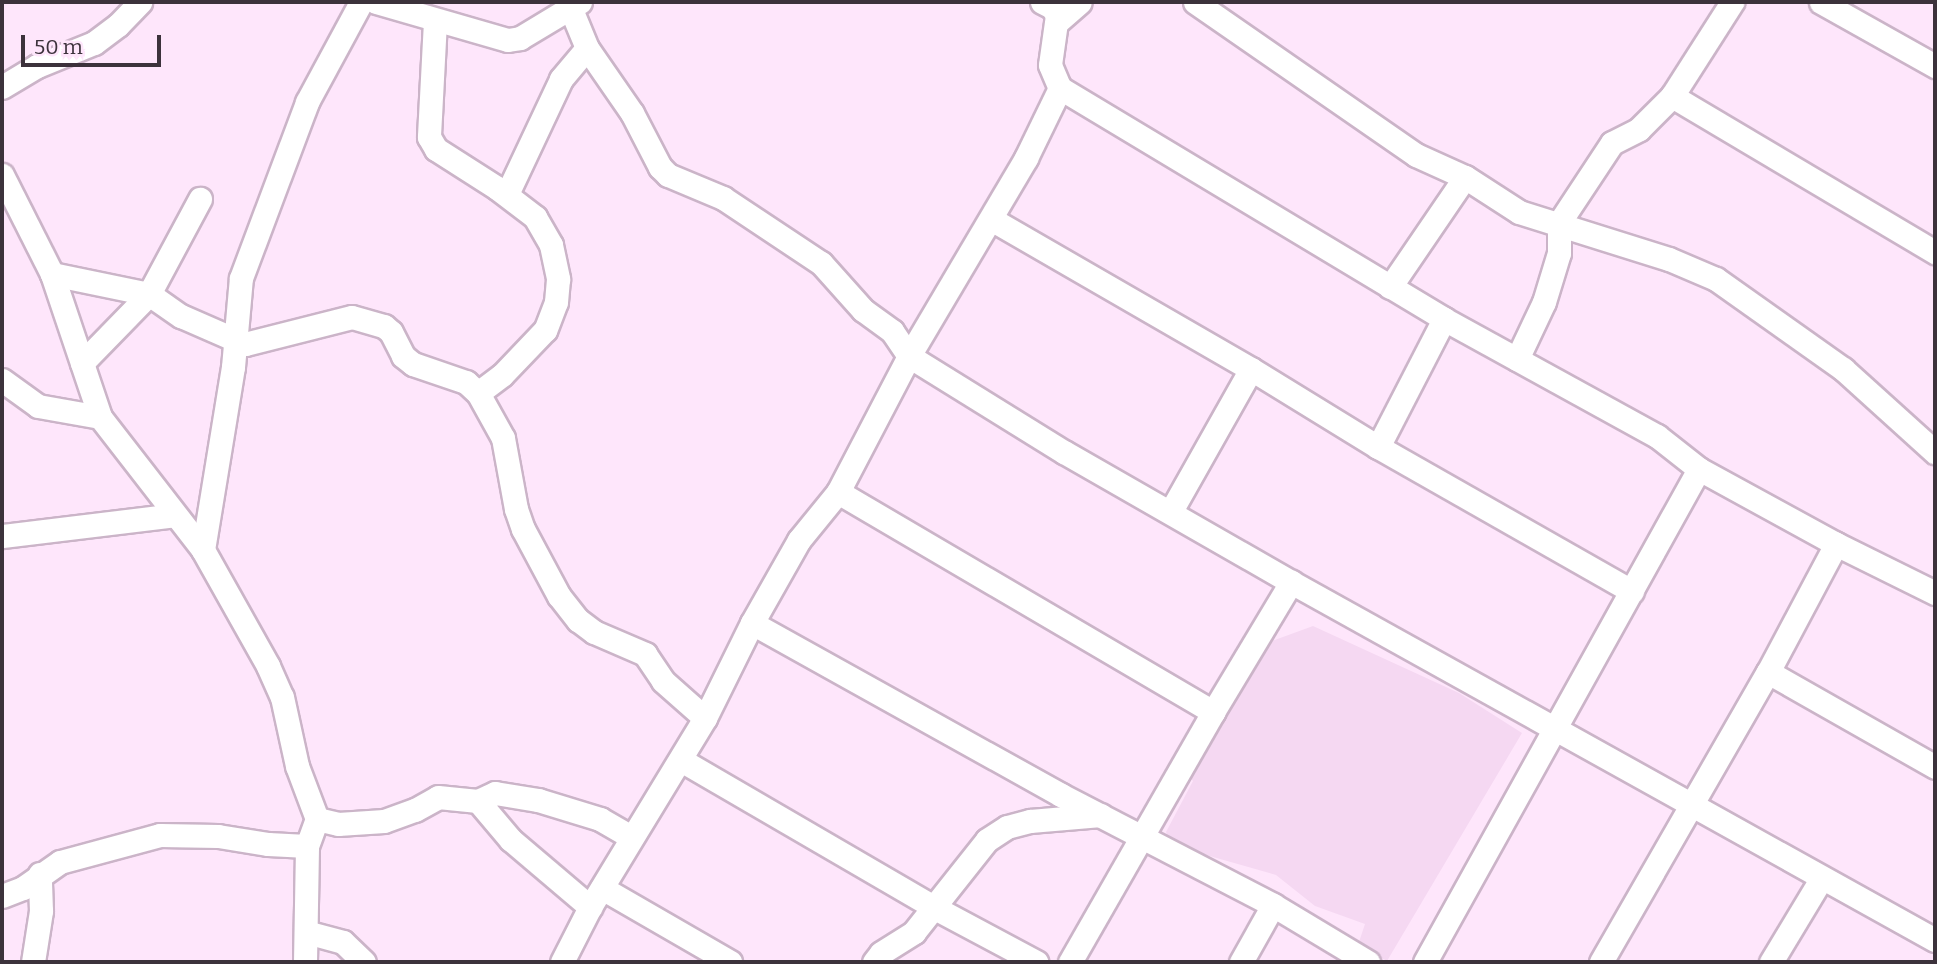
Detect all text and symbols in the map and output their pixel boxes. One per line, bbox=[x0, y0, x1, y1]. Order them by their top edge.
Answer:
scale bar bbox=[24, 21, 164, 65]
text: 50 m bbox=[34, 34, 83, 60]

